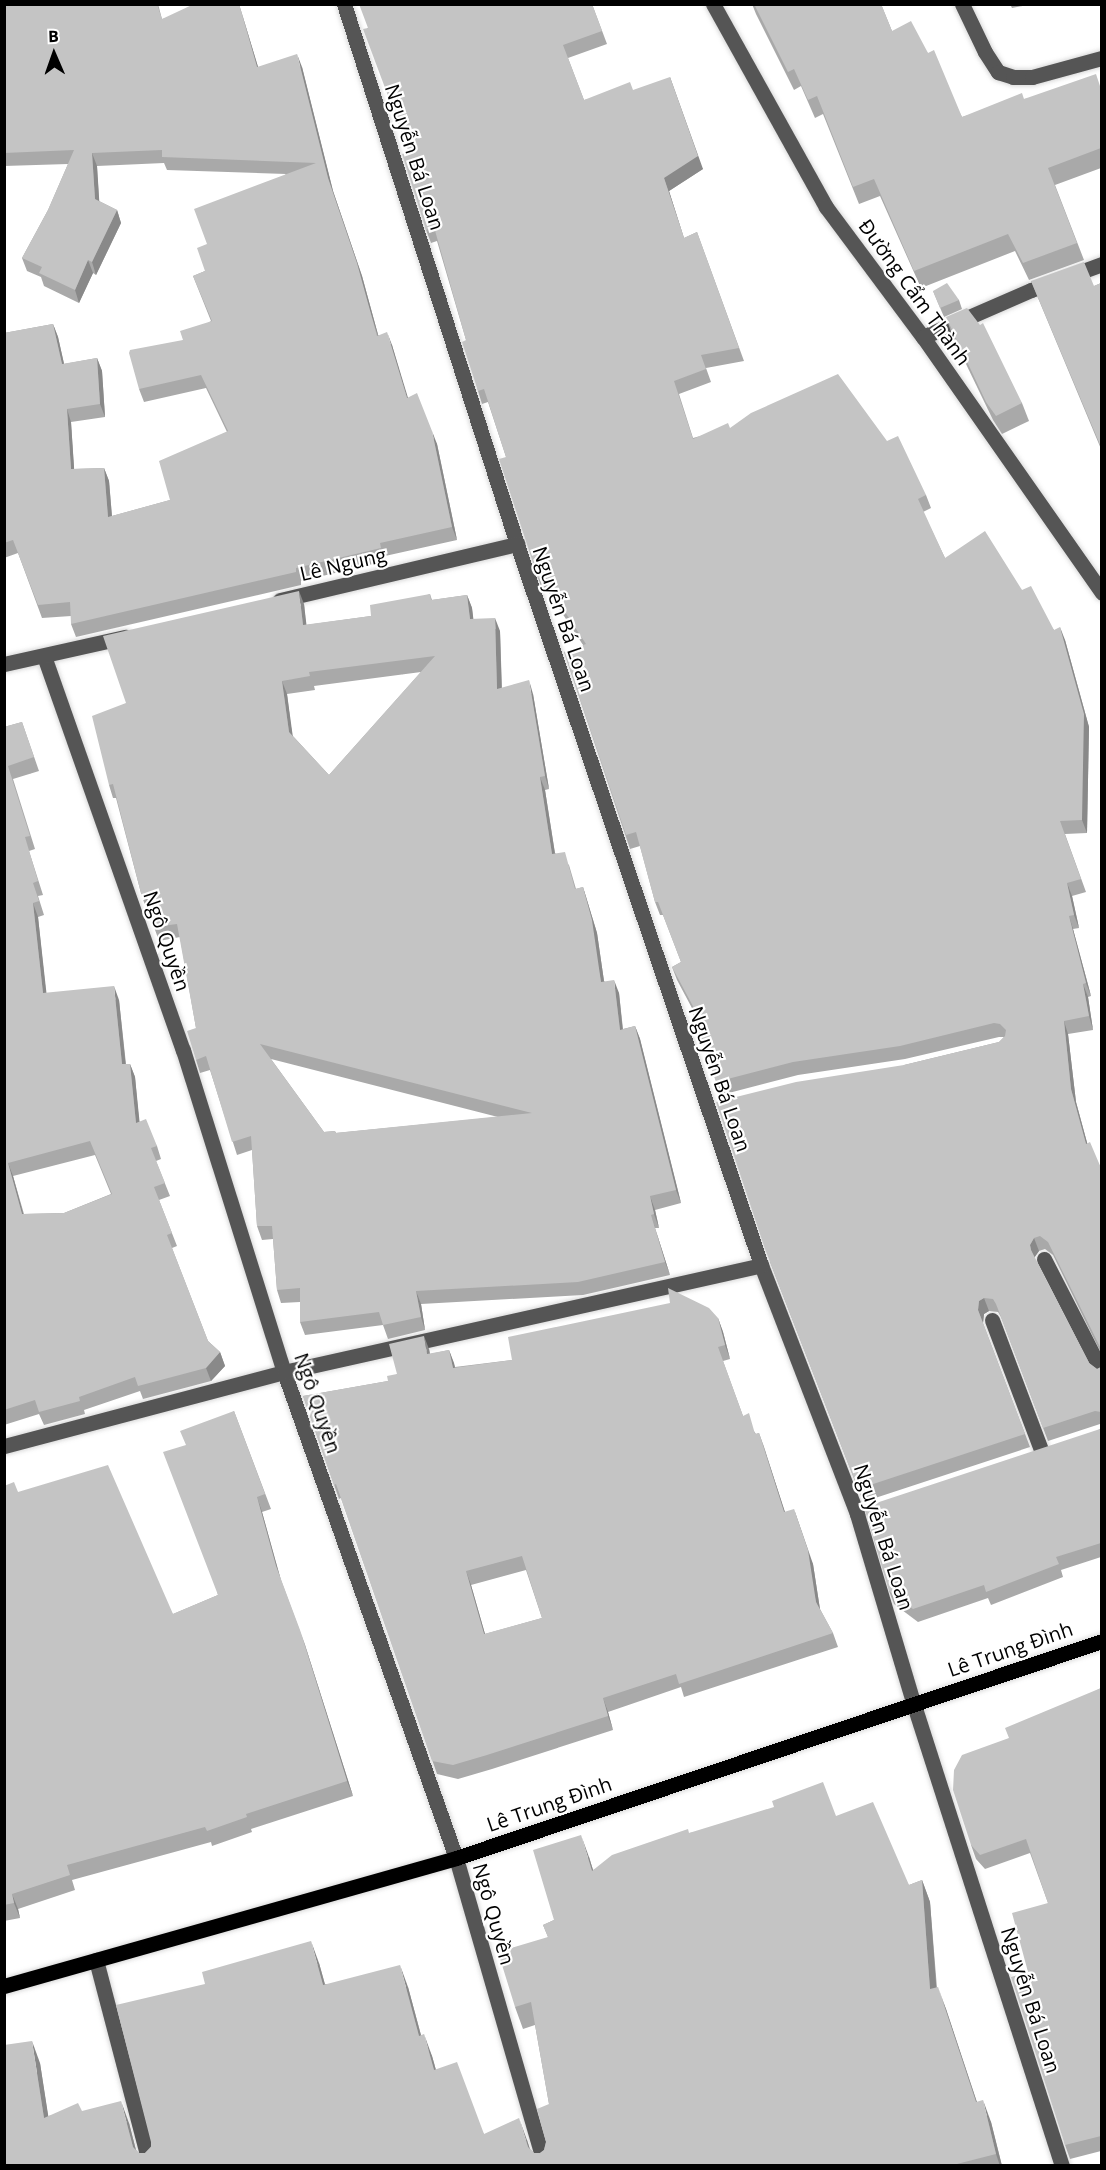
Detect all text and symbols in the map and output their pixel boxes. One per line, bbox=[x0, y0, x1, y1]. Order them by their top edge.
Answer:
north arrow bbox=[24, 24, 84, 84]
text: B bbox=[48, 25, 59, 47]
street label: Nguyễn Bá Loan bbox=[380, 81, 450, 233]
street label: Đường Cẩm Thành bbox=[854, 214, 976, 370]
street label: Lê Ngung bbox=[297, 542, 389, 586]
street label: Nguyễn Bá Loan bbox=[528, 543, 600, 695]
street label: Ngô Quyền bbox=[139, 888, 195, 994]
street label: Nguyễn Bá Loan bbox=[684, 1003, 756, 1155]
street label: Ngô Quyền bbox=[290, 1350, 346, 1456]
street label: Nguyễn Bá Loan bbox=[849, 1461, 919, 1613]
street label: Lê Trung Đình bbox=[944, 1616, 1076, 1682]
street label: Lê Trung Đình bbox=[483, 1771, 615, 1837]
street label: Ngô Quyền bbox=[468, 1860, 520, 1968]
street label: Nguyễn Bá Loan bbox=[996, 1924, 1066, 2076]

